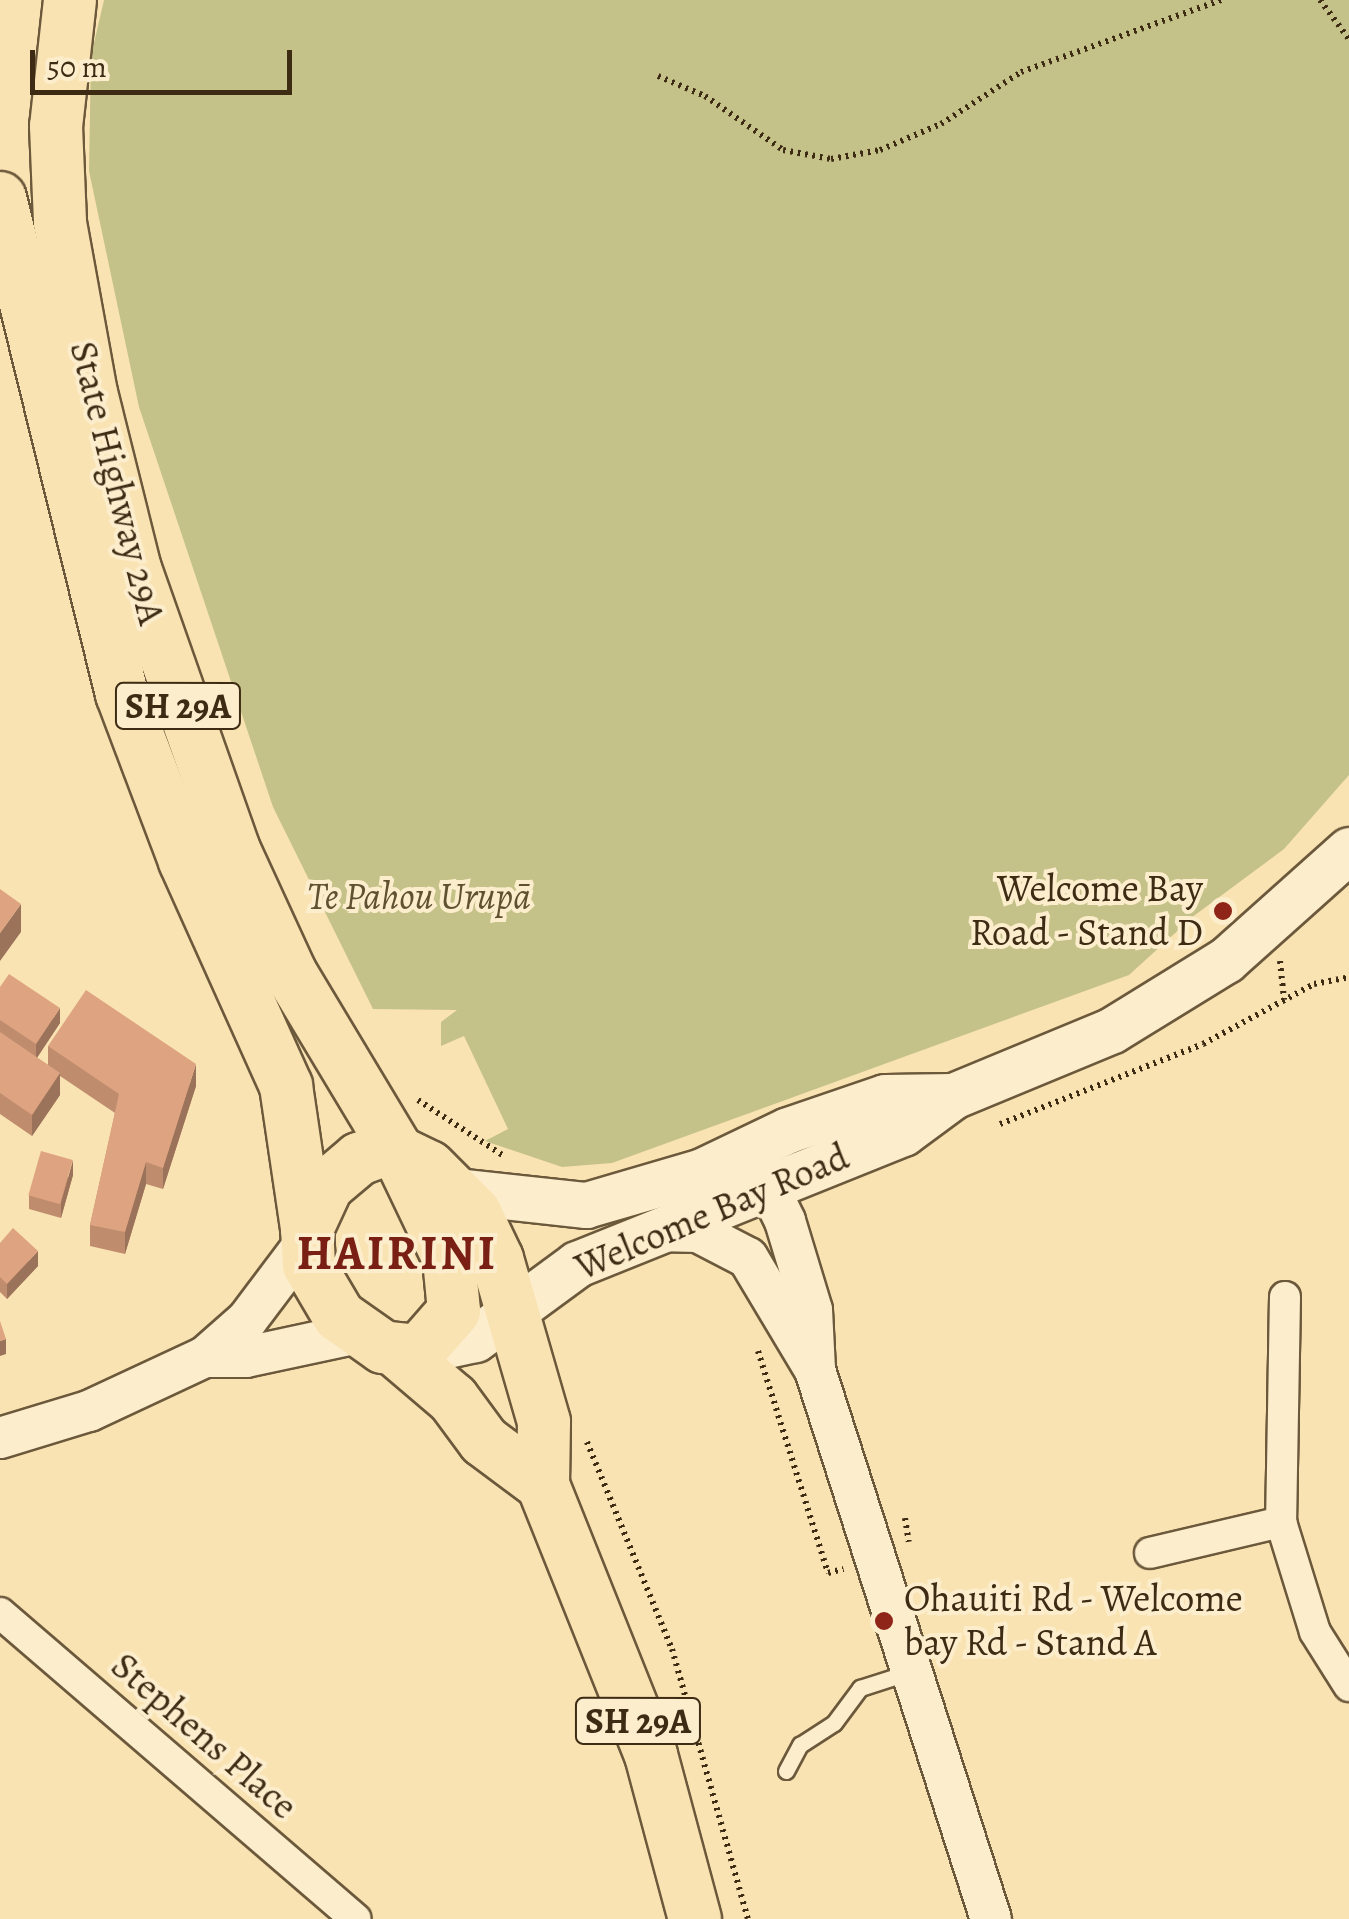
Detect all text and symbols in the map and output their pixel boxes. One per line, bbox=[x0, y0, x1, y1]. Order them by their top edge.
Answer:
scale bar bbox=[35, 30, 298, 92]
text: 50 m bbox=[47, 47, 107, 87]
street label: State Highway 29A bbox=[60, 337, 174, 629]
road number: SH 29A bbox=[113, 676, 243, 736]
place label: Welcome Bay Road - Stand D bbox=[969, 866, 1203, 956]
park label: Te Pahou Urupā bbox=[307, 874, 531, 920]
marker: Welcome Bay Road - Stand D bbox=[1212, 900, 1234, 922]
street label: Welcome Bay Road bbox=[568, 1134, 856, 1290]
district label: HAIRINI bbox=[297, 1225, 497, 1283]
place label: Ohauiti Rd - Welcome bay Rd - Stand A bbox=[904, 1576, 1244, 1666]
marker: Ohauiti Rd - Welcome bay Rd - Stand A bbox=[873, 1610, 895, 1632]
street label: Stephens Place bbox=[102, 1643, 306, 1829]
road number: SH 29A bbox=[573, 1691, 703, 1751]

